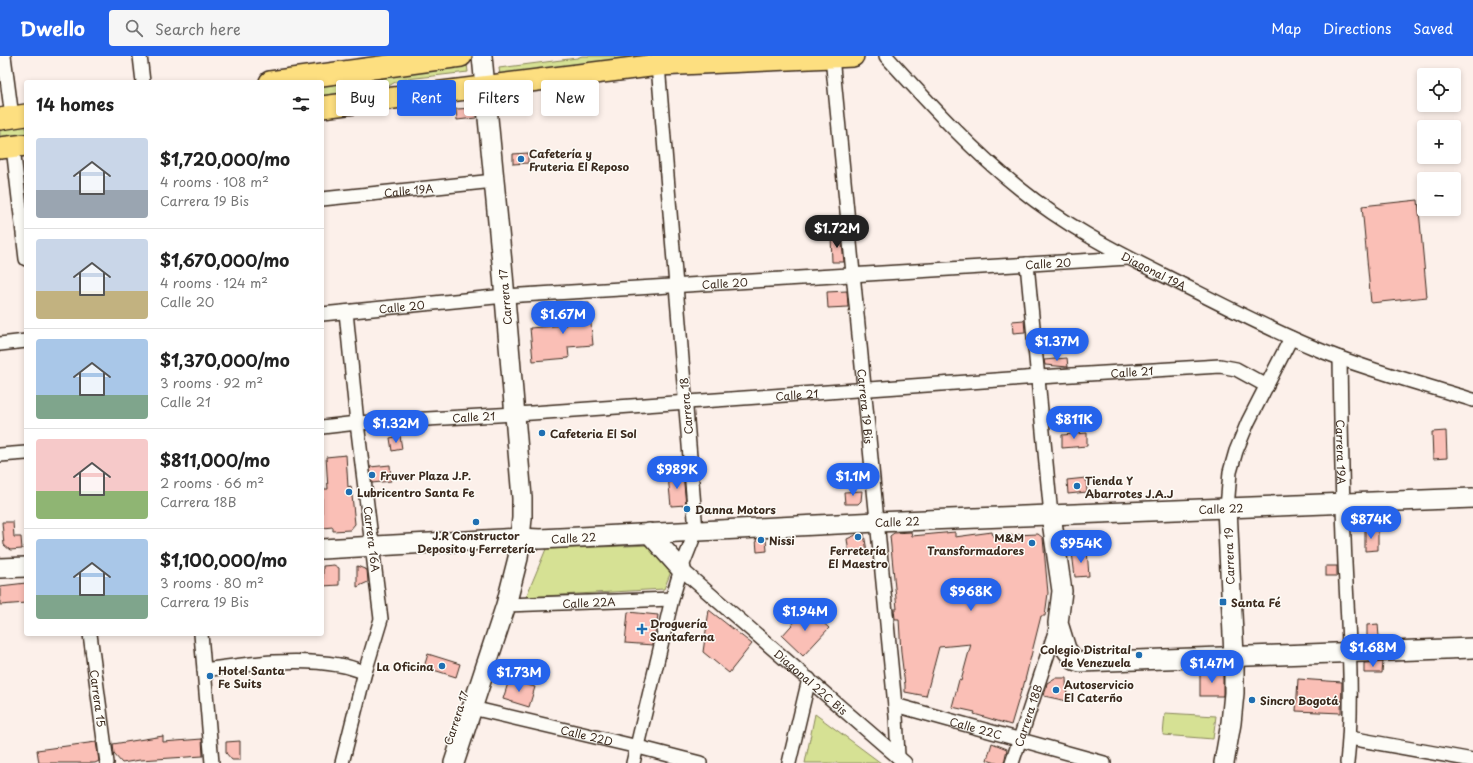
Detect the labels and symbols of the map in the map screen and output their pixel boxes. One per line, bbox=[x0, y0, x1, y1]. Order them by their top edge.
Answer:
place label: Cafetería y Fruteria El Reposo bbox=[529, 145, 630, 175]
marker: Cafetería y Fruteria El Reposo bbox=[516, 154, 526, 164]
street label: Calle 19A bbox=[383, 179, 434, 201]
pin: $1.72M bbox=[804, 215, 870, 249]
street label: Diagonal 19A bbox=[1118, 247, 1189, 294]
street label: Calle 20 bbox=[1025, 253, 1072, 273]
street label: Carrera 17 bbox=[494, 268, 516, 326]
street label: Calle 20 bbox=[701, 273, 748, 292]
street label: Calle 20 bbox=[378, 295, 425, 317]
pin: $1.67M bbox=[530, 301, 596, 335]
pin: $1.37M bbox=[1024, 328, 1090, 362]
street label: Calle 21 bbox=[1110, 362, 1154, 381]
street label: Carrera 19 Bis bbox=[854, 368, 878, 445]
street label: Carrera 18 bbox=[675, 377, 697, 435]
street label: Calle 21 bbox=[775, 384, 819, 404]
pin: $811K bbox=[1046, 406, 1102, 440]
street label: Calle 21 bbox=[452, 407, 496, 426]
pin: $1.32M bbox=[363, 410, 429, 444]
street label: Carrera 19A bbox=[1332, 419, 1351, 485]
place label: Cafeteria El Sol bbox=[550, 425, 637, 442]
marker: Cafeteria El Sol bbox=[537, 428, 547, 438]
pin: $989K bbox=[649, 456, 705, 490]
pin: $1.1M bbox=[825, 463, 881, 497]
place label: Fruver Plaza J.P. bbox=[380, 467, 471, 484]
marker: Fruver Plaza J.P. bbox=[367, 470, 377, 480]
place label: Tienda Y Abarrotes J.A.J bbox=[1085, 472, 1174, 502]
marker: Tienda Y Abarrotes J.A.J bbox=[1072, 481, 1082, 491]
place label: Lubricentro Santa Fe bbox=[357, 484, 475, 501]
marker: Lubricentro Santa Fe bbox=[344, 487, 354, 497]
street label: Calle 22 bbox=[1198, 499, 1244, 518]
place label: Danna Motors bbox=[695, 501, 776, 518]
marker: Danna Motors bbox=[682, 504, 692, 514]
street label: Carrera 16A bbox=[360, 505, 384, 573]
pin: $874K bbox=[1343, 506, 1399, 540]
street label: Calle 22 bbox=[874, 512, 920, 531]
marker: J.R Constructor Deposito y Ferretería bbox=[471, 517, 481, 527]
place label: J.R Constructor Deposito y Ferretería bbox=[417, 527, 535, 557]
street label: Carrera 19 bbox=[1220, 527, 1238, 585]
street label: Calle 22 bbox=[551, 528, 597, 547]
place label: M&M Transformadores bbox=[927, 529, 1024, 559]
pin: $954K bbox=[1053, 530, 1109, 564]
place label: Nissi bbox=[769, 532, 795, 549]
marker: Ferretería El Maestro bbox=[853, 532, 863, 542]
marker: Nissi bbox=[756, 535, 766, 545]
marker: M&M Transformadores bbox=[1027, 538, 1037, 548]
place label: Ferretería El Maestro bbox=[828, 542, 888, 572]
pin: $968K bbox=[943, 578, 999, 612]
street label: Calle 22A bbox=[562, 593, 616, 611]
place label: Santa Fé bbox=[1231, 594, 1281, 611]
marker: Santa Fé bbox=[1218, 597, 1228, 607]
pin: $1.94M bbox=[772, 598, 838, 632]
place label: Droguería Santaferna bbox=[650, 615, 715, 645]
marker: Droguería Santaferna bbox=[637, 624, 647, 634]
pin: $1.68M bbox=[1340, 634, 1406, 668]
place label: Colegio Distrital de Venezuela bbox=[1040, 641, 1132, 671]
street label: Diagonal 22C Bis bbox=[770, 645, 852, 718]
marker: Colegio Distrital de Venezuela bbox=[1134, 650, 1144, 660]
pin: $1.47M bbox=[1179, 650, 1245, 684]
place label: La Oficina bbox=[376, 658, 434, 675]
pin: $1.73M bbox=[486, 659, 552, 693]
marker: La Oficina bbox=[437, 661, 447, 671]
place label: Hotel Santa Fe Suits bbox=[218, 662, 286, 692]
street label: Carrera 15 bbox=[86, 669, 111, 728]
marker: Hotel Santa Fe Suits bbox=[205, 671, 215, 681]
place label: Autoservicio El Caterño bbox=[1064, 676, 1134, 706]
street label: Carrera 18B bbox=[1009, 682, 1046, 749]
marker: Autoservicio El Caterño bbox=[1051, 685, 1061, 695]
street label: Carrera 17 bbox=[439, 689, 473, 747]
place label: Sincro Bogotá bbox=[1260, 692, 1339, 709]
marker: Sincro Bogotá bbox=[1247, 695, 1257, 705]
street label: Calle 22C bbox=[948, 712, 1004, 743]
street label: Calle 22D bbox=[559, 721, 615, 749]

